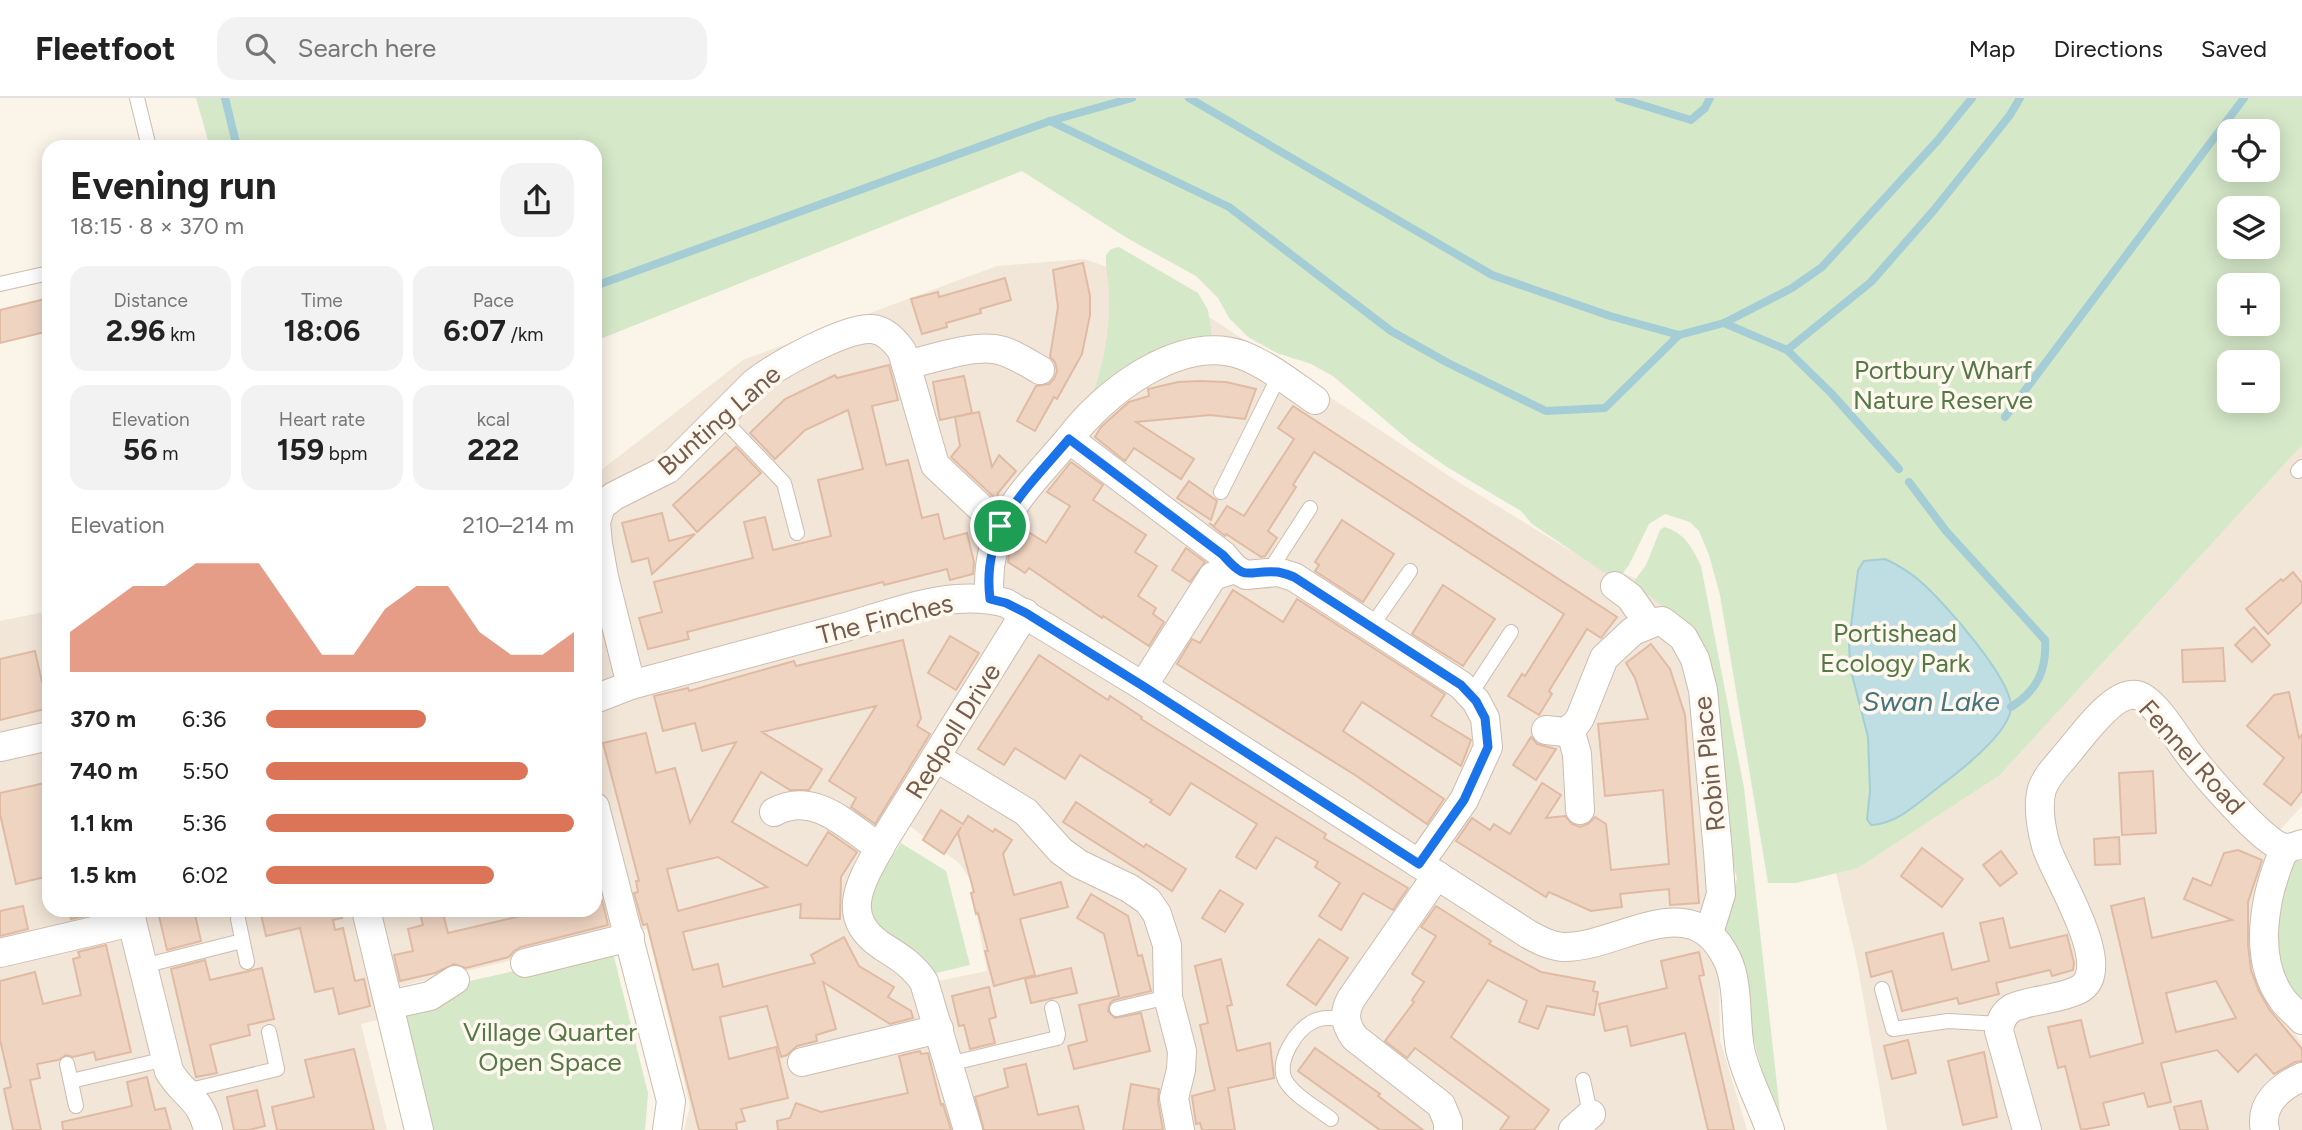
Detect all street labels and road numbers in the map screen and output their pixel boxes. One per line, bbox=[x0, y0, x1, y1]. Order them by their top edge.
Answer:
street label: Bunting Lane bbox=[651, 358, 787, 482]
street label: The Finches bbox=[814, 587, 956, 651]
street label: Redpoll Drive bbox=[899, 657, 1007, 805]
street label: Fennel Road bbox=[2132, 693, 2252, 821]
street label: Robin Place bbox=[1686, 695, 1732, 833]

